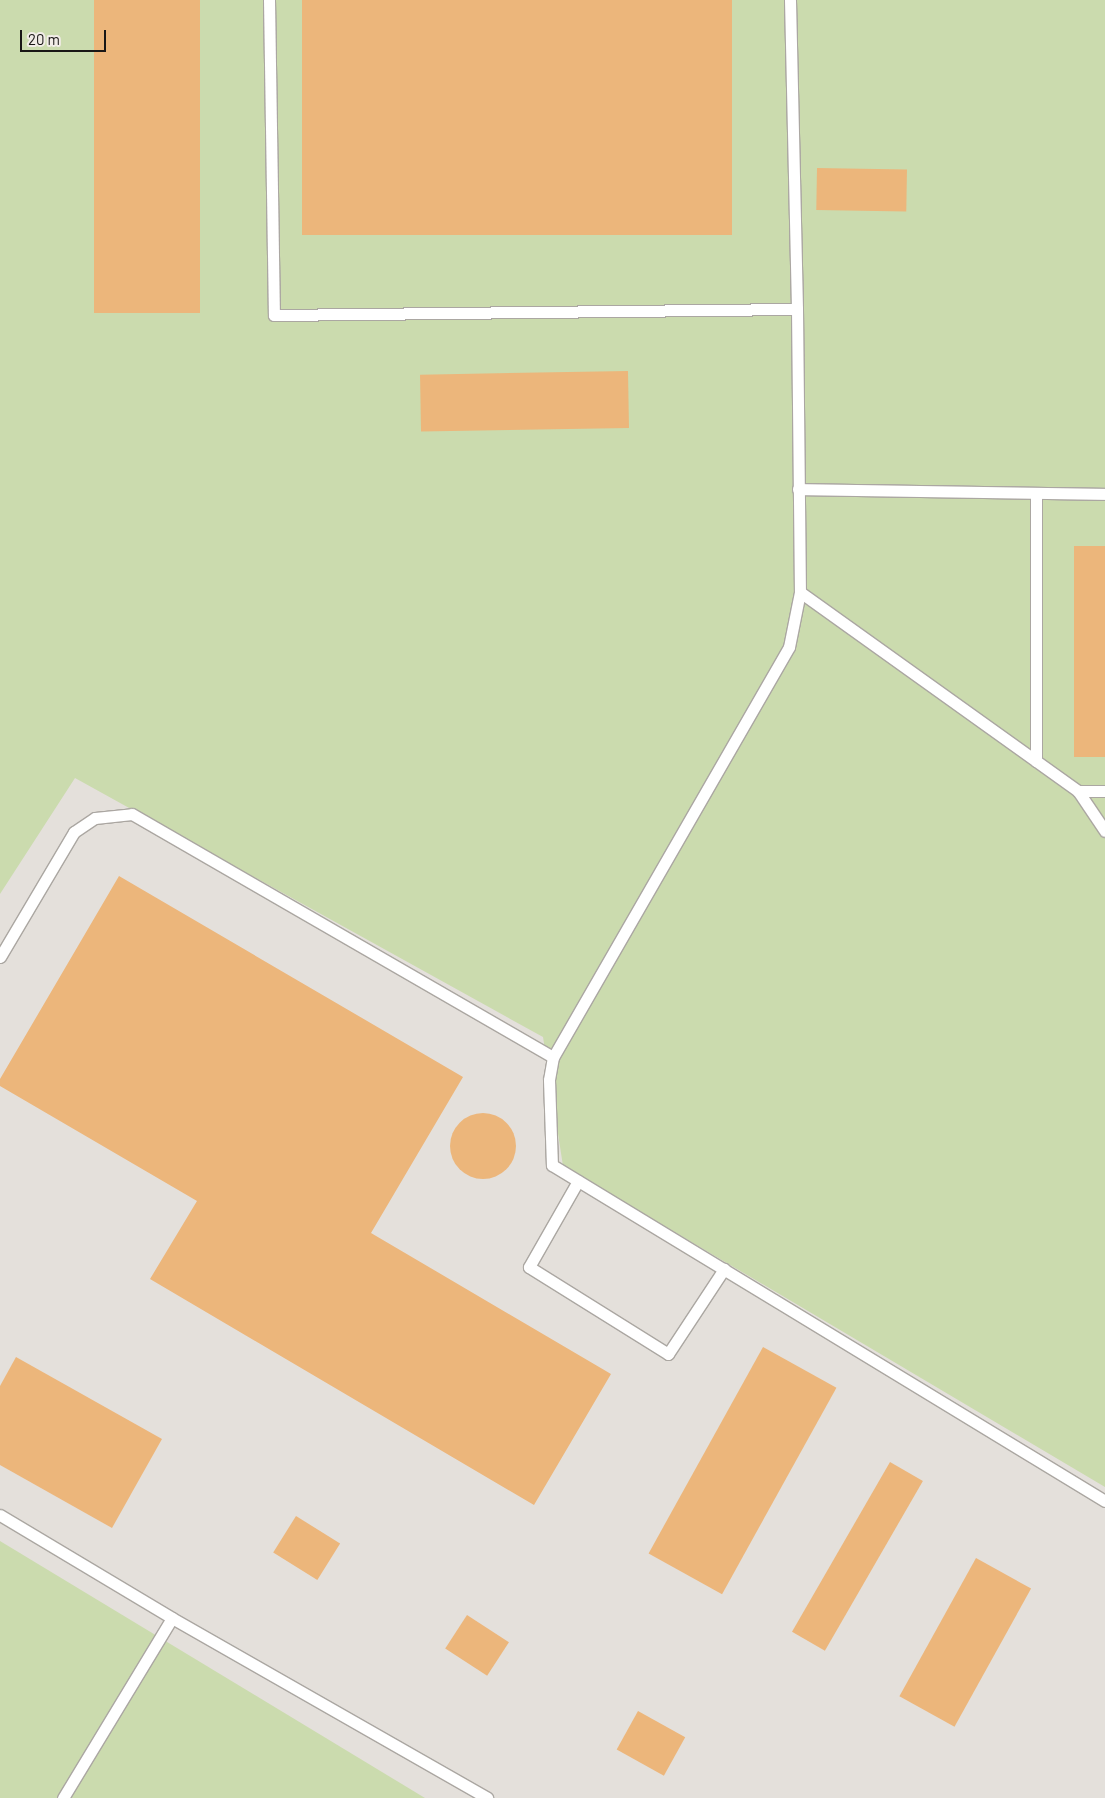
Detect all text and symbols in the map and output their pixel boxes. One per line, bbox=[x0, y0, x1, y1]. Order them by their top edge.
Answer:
scale bar bbox=[22, 20, 109, 52]
text: 20 m bbox=[28, 30, 60, 48]

